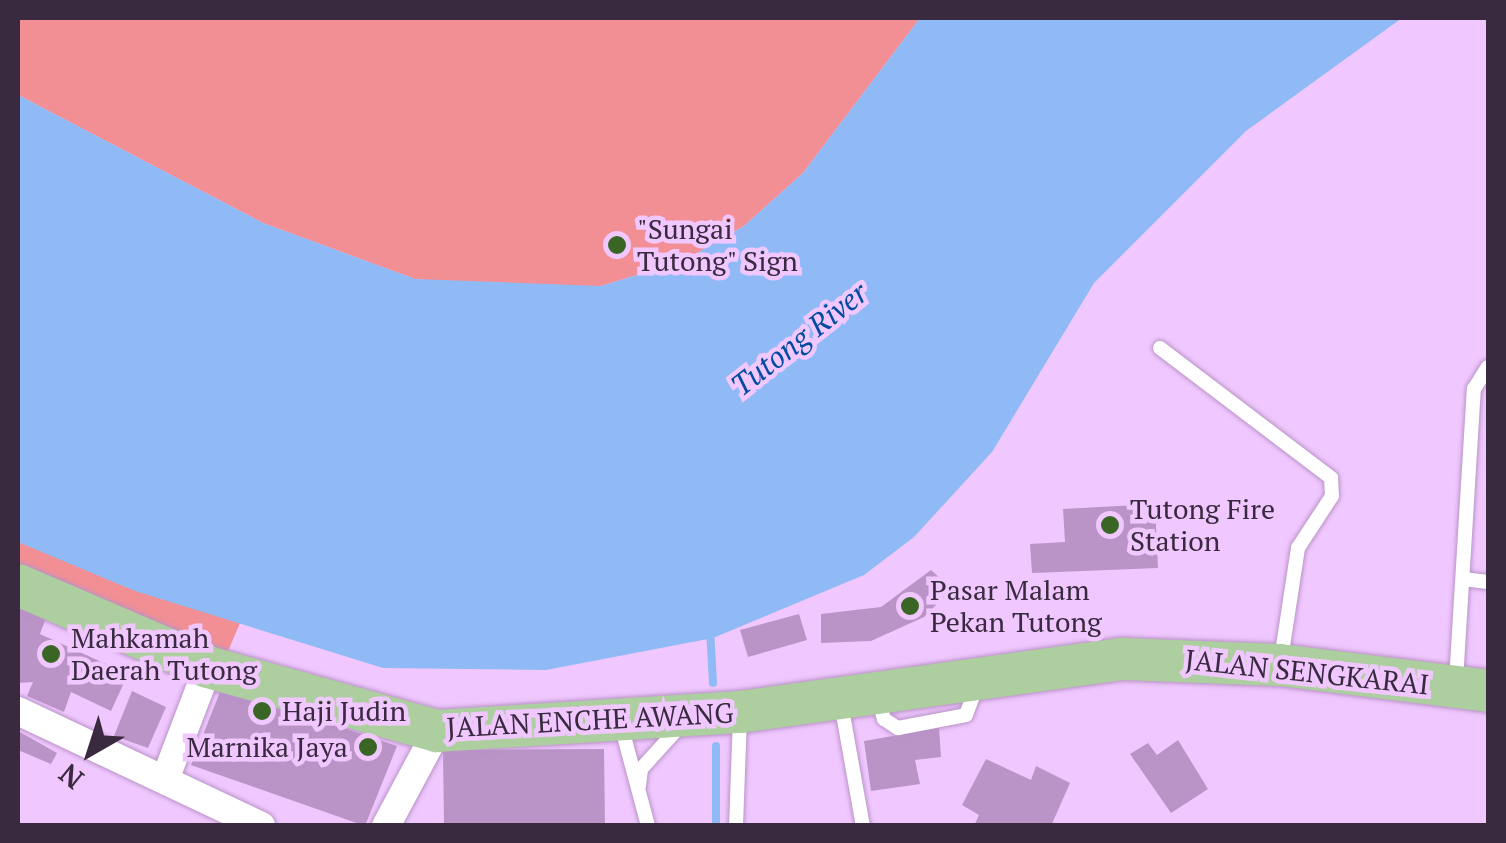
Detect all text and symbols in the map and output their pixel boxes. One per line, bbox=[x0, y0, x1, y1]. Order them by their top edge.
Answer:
place label: "Sungai Tutong" Sign bbox=[637, 212, 799, 278]
marker: "Sungai Tutong" Sign bbox=[606, 234, 628, 256]
water label: Tutong River bbox=[724, 275, 874, 403]
place label: Tutong Fire Station bbox=[1130, 492, 1275, 558]
marker: Tutong Fire Station bbox=[1099, 514, 1121, 536]
place label: Pasar Malam Pekan Tutong bbox=[930, 573, 1102, 639]
marker: Pasar Malam Pekan Tutong bbox=[899, 595, 921, 617]
place label: Mahkamah Daerah Tutong bbox=[71, 621, 257, 687]
street label: JALAN SENGKARAI bbox=[1183, 642, 1431, 702]
marker: Mahkamah Daerah Tutong bbox=[40, 643, 62, 665]
place label: Haji Judin bbox=[282, 694, 406, 728]
street label: JALAN ENCHE AWANG bbox=[445, 696, 735, 744]
marker: Haji Judin bbox=[251, 700, 273, 722]
north arrow bbox=[40, 703, 140, 803]
place label: Marnika Jaya bbox=[186, 730, 348, 764]
marker: Marnika Jaya bbox=[357, 736, 379, 758]
text: N bbox=[51, 756, 91, 798]

